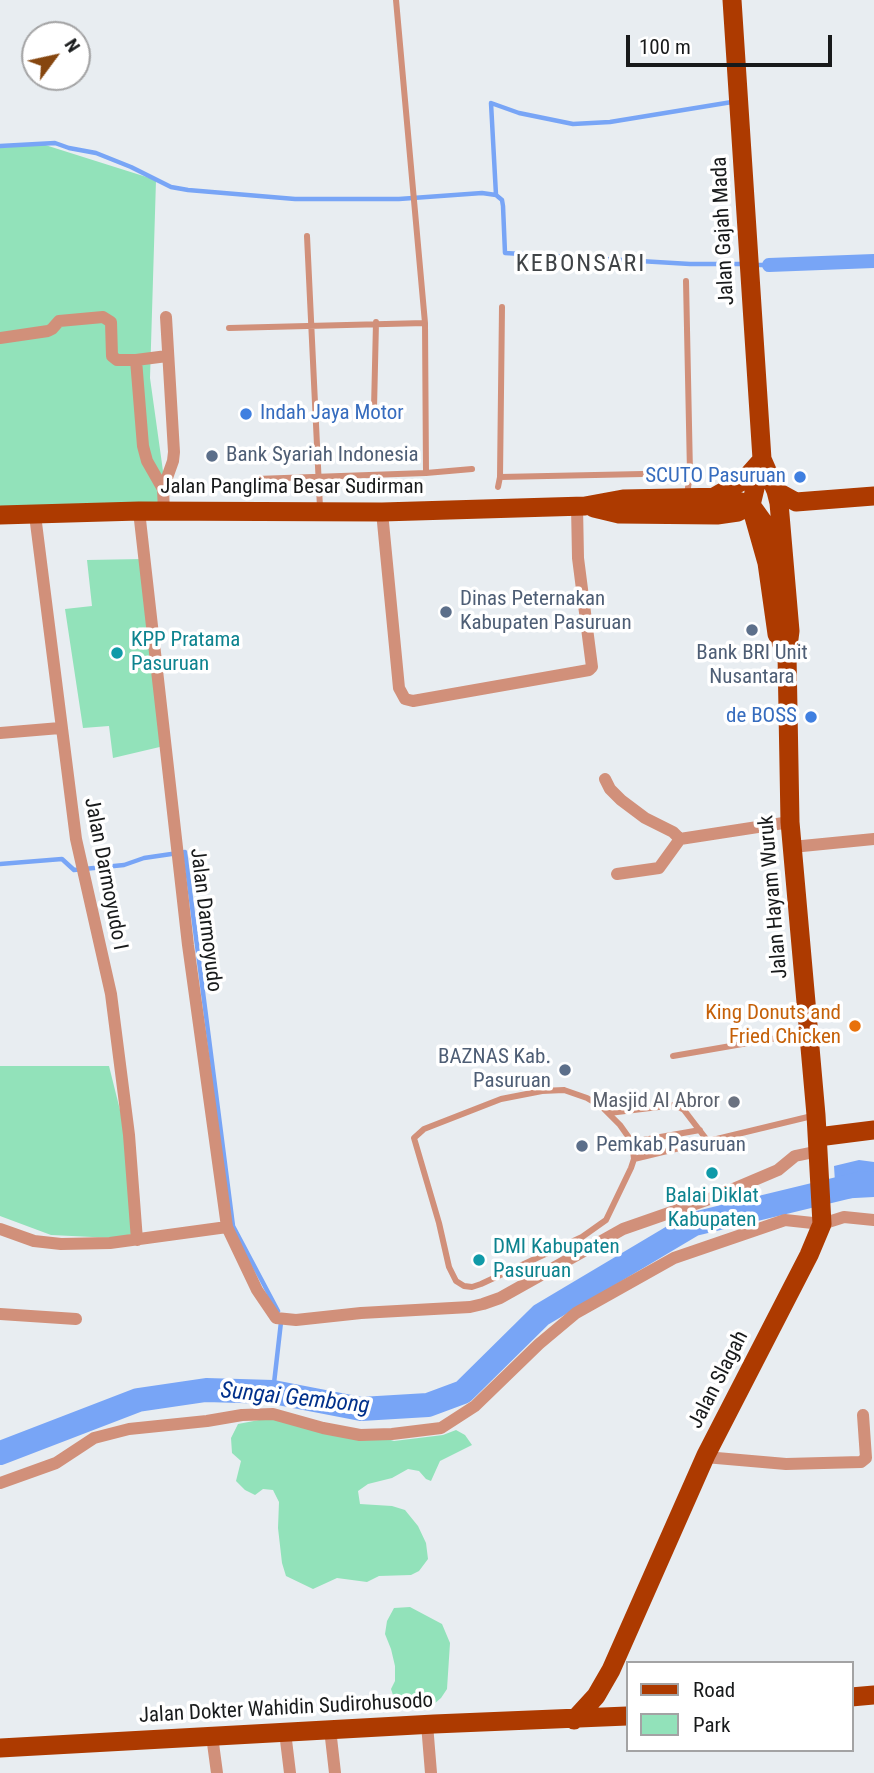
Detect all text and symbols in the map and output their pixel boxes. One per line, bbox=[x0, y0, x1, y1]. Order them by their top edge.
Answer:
north arrow bbox=[21, 21, 91, 91]
scale bar bbox=[629, 21, 836, 65]
text: N bbox=[60, 34, 85, 57]
text: 100 m bbox=[639, 35, 691, 59]
street label: Jalan Gajah Mada bbox=[708, 156, 740, 306]
district label: KEBONSARI bbox=[517, 251, 645, 279]
place label: Indah Jaya Motor bbox=[260, 401, 404, 427]
marker: Indah Jaya Motor bbox=[238, 406, 254, 422]
place label: Bank Syariah Indonesia bbox=[226, 443, 419, 469]
marker: Bank Syariah Indonesia bbox=[204, 448, 220, 464]
place label: SCUTO Pasuruan bbox=[645, 464, 786, 490]
marker: SCUTO Pasuruan bbox=[792, 469, 808, 485]
street label: Jalan Panglima Besar Sudirman bbox=[160, 475, 424, 501]
place label: Dinas Peternakan Kabupaten Pasuruan bbox=[460, 587, 632, 637]
marker: Dinas Peternakan Kabupaten Pasuruan bbox=[438, 604, 454, 620]
marker: Bank BRI Unit Nusantara bbox=[744, 622, 760, 638]
place label: KPP Pratama Pasuruan bbox=[131, 628, 240, 678]
place label: Bank BRI Unit Nusantara bbox=[696, 641, 808, 691]
marker: KPP Pratama Pasuruan bbox=[109, 645, 125, 661]
place label: de BOSS bbox=[726, 704, 797, 730]
marker: de BOSS bbox=[803, 709, 819, 725]
street label: Jalan Darmoyudo I bbox=[78, 796, 132, 952]
street label: Jalan Hayam Wuruk bbox=[754, 814, 794, 980]
street label: Jalan Darmoyudo bbox=[184, 847, 226, 993]
place label: King Donuts and Fried Chicken bbox=[705, 1001, 841, 1051]
marker: King Donuts and Fried Chicken bbox=[847, 1018, 863, 1034]
place label: BAZNAS Kab. Pasuruan bbox=[438, 1045, 551, 1095]
marker: BAZNAS Kab. Pasuruan bbox=[557, 1062, 573, 1078]
place label: Masjid Al Abror bbox=[592, 1089, 720, 1115]
marker: Masjid Al Abror bbox=[726, 1094, 742, 1110]
place label: Pemkab Pasuruan bbox=[596, 1133, 746, 1159]
marker: Pemkab Pasuruan bbox=[574, 1138, 590, 1154]
marker: Balai Diklat Kabupaten bbox=[704, 1165, 720, 1181]
place label: Balai Diklat Kabupaten bbox=[665, 1184, 759, 1234]
place label: DMI Kabupaten Pasuruan bbox=[493, 1235, 620, 1285]
marker: DMI Kabupaten Pasuruan bbox=[471, 1252, 487, 1268]
street label: Jalan Slagah bbox=[684, 1327, 754, 1433]
water label: Sungai Gembong bbox=[219, 1377, 371, 1421]
legend bbox=[626, 1661, 853, 1752]
text: Road bbox=[693, 1678, 735, 1702]
street label: Jalan Dokter Wahidin Sudirohusodo bbox=[138, 1689, 434, 1729]
text: Park bbox=[693, 1713, 730, 1737]

